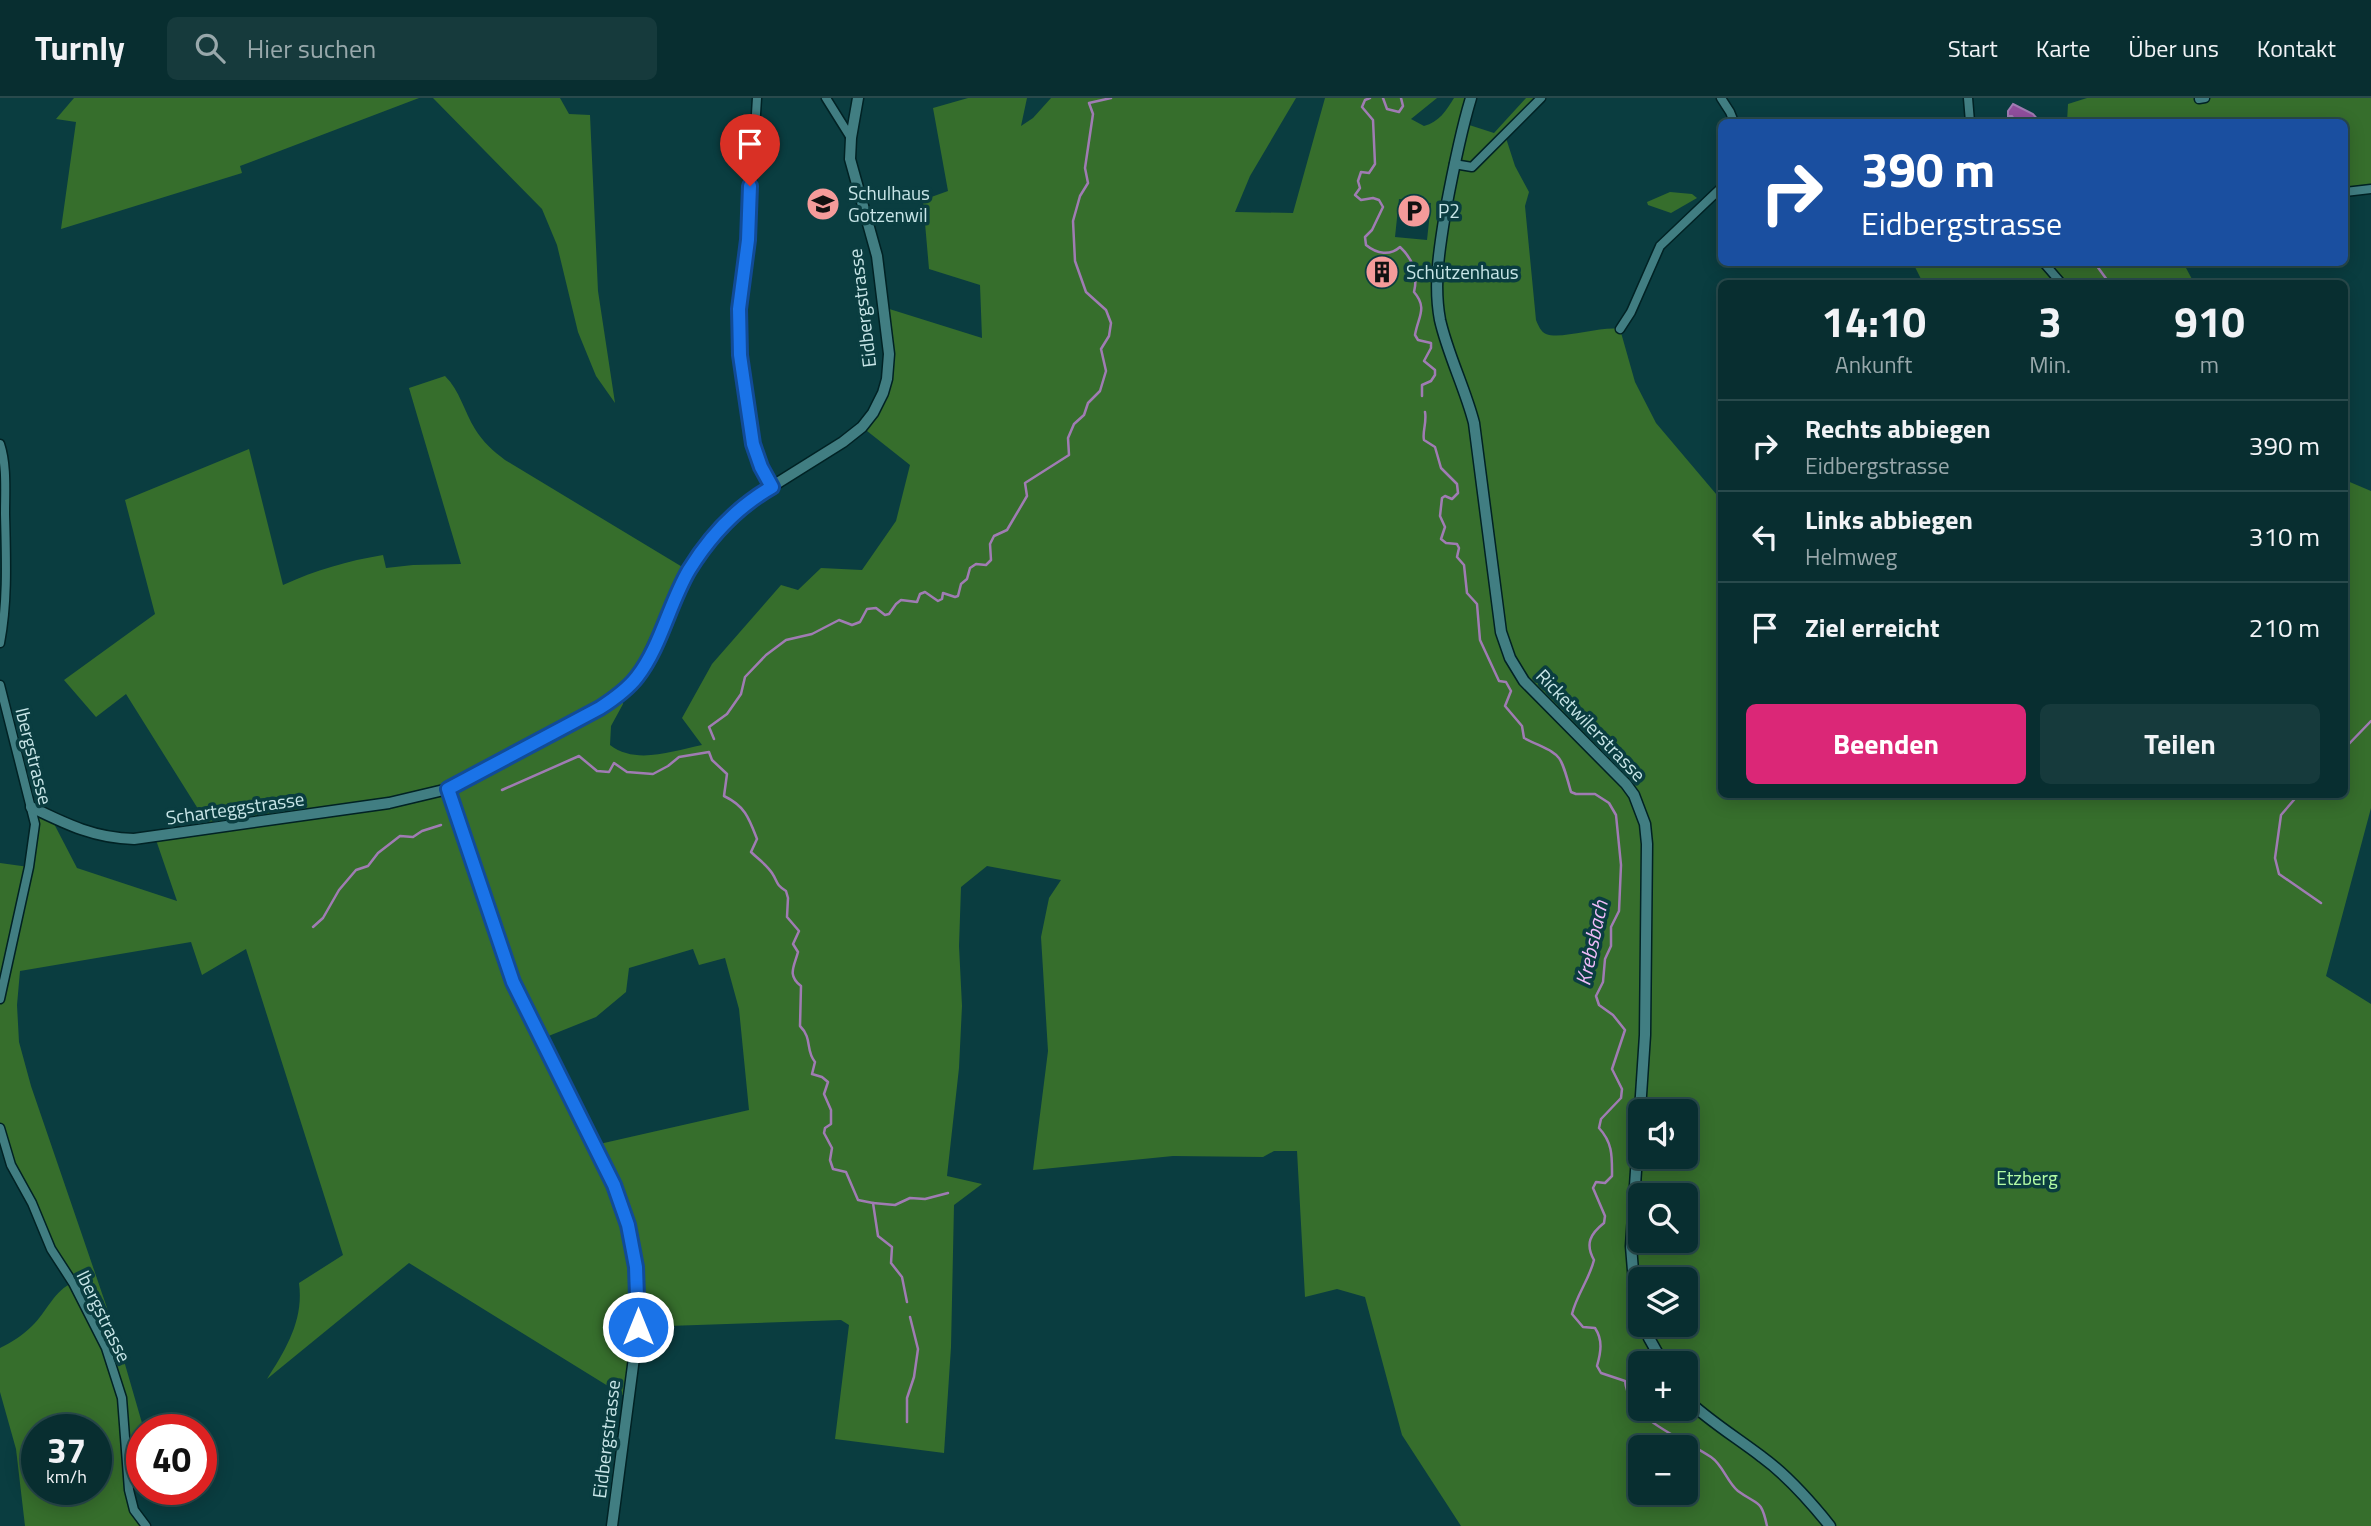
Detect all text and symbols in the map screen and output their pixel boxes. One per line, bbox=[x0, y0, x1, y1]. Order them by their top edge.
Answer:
search box bbox=[167, 17, 657, 80]
text: Turnly bbox=[35, 23, 125, 73]
icon: search bbox=[191, 29, 229, 67]
text: Hier suchen bbox=[247, 29, 376, 68]
text: Start bbox=[1948, 30, 1998, 66]
text: Karte bbox=[2036, 30, 2090, 66]
text: Über uns bbox=[2128, 30, 2219, 66]
text: Kontakt bbox=[2257, 30, 2336, 66]
pin bbox=[720, 114, 780, 186]
icon: arrive bbox=[731, 125, 769, 163]
text: 390 m bbox=[1861, 131, 1995, 206]
icon: right bbox=[1746, 147, 1837, 238]
place label: Schulhaus Gotzenwil bbox=[848, 178, 930, 229]
school or university icon: Schulhaus Gotzenwil bbox=[804, 185, 842, 223]
parking icon: P2 bbox=[1395, 192, 1433, 230]
place label: P2 bbox=[1438, 196, 1460, 225]
text: Eidbergstrasse bbox=[1861, 199, 2062, 247]
street label: Eidbergstrasse bbox=[840, 247, 883, 369]
building icon: Schützenhaus bbox=[1363, 253, 1401, 291]
place label: Schützenhaus bbox=[1406, 257, 1519, 286]
text: 14:10 bbox=[1821, 289, 1926, 353]
text: 3 bbox=[2038, 289, 2062, 353]
text: 910 bbox=[2174, 289, 2245, 353]
text: Ankunft bbox=[1835, 347, 1912, 382]
text: Min. bbox=[2029, 347, 2071, 382]
text: m bbox=[2200, 347, 2219, 382]
text: Rechts abbiegen bbox=[1805, 409, 1991, 448]
text: 390 m bbox=[2249, 426, 2320, 465]
icon: right bbox=[1746, 427, 1784, 465]
text: Eidbergstrasse bbox=[1805, 448, 1950, 483]
text: Links abbiegen bbox=[1805, 500, 1973, 539]
text: 310 m bbox=[2249, 517, 2320, 556]
icon: left bbox=[1746, 518, 1784, 556]
text: Helmweg bbox=[1805, 539, 1897, 574]
text: Ziel erreicht bbox=[1805, 608, 1940, 647]
text: 210 m bbox=[2249, 608, 2320, 647]
icon: arrive bbox=[1746, 609, 1784, 647]
street label: Ricketwilerstrasse bbox=[1530, 662, 1653, 788]
street label: Ibergstrasse bbox=[8, 704, 61, 808]
button: Beenden bbox=[1746, 704, 2026, 784]
button: Teilen bbox=[2040, 704, 2320, 784]
street label: Scharteggstrasse bbox=[164, 783, 306, 832]
water label: Krebsbach bbox=[1566, 897, 1616, 988]
map controls bbox=[1628, 1099, 1698, 1505]
button: sound bbox=[1628, 1099, 1698, 1169]
park label: Etzberg bbox=[1996, 1163, 2058, 1192]
button: search bbox=[1628, 1183, 1698, 1253]
street label: Ibergstrasse bbox=[70, 1265, 139, 1367]
button: layers bbox=[1628, 1267, 1698, 1337]
position arrow bbox=[601, 1290, 675, 1364]
button: + bbox=[1628, 1351, 1698, 1421]
street label: Eidbergstrasse bbox=[584, 1378, 627, 1500]
speed limit sign: 40 bbox=[126, 1414, 217, 1505]
text: 37 bbox=[47, 1423, 86, 1477]
button: − bbox=[1628, 1435, 1698, 1505]
text: km/h bbox=[46, 1463, 87, 1490]

